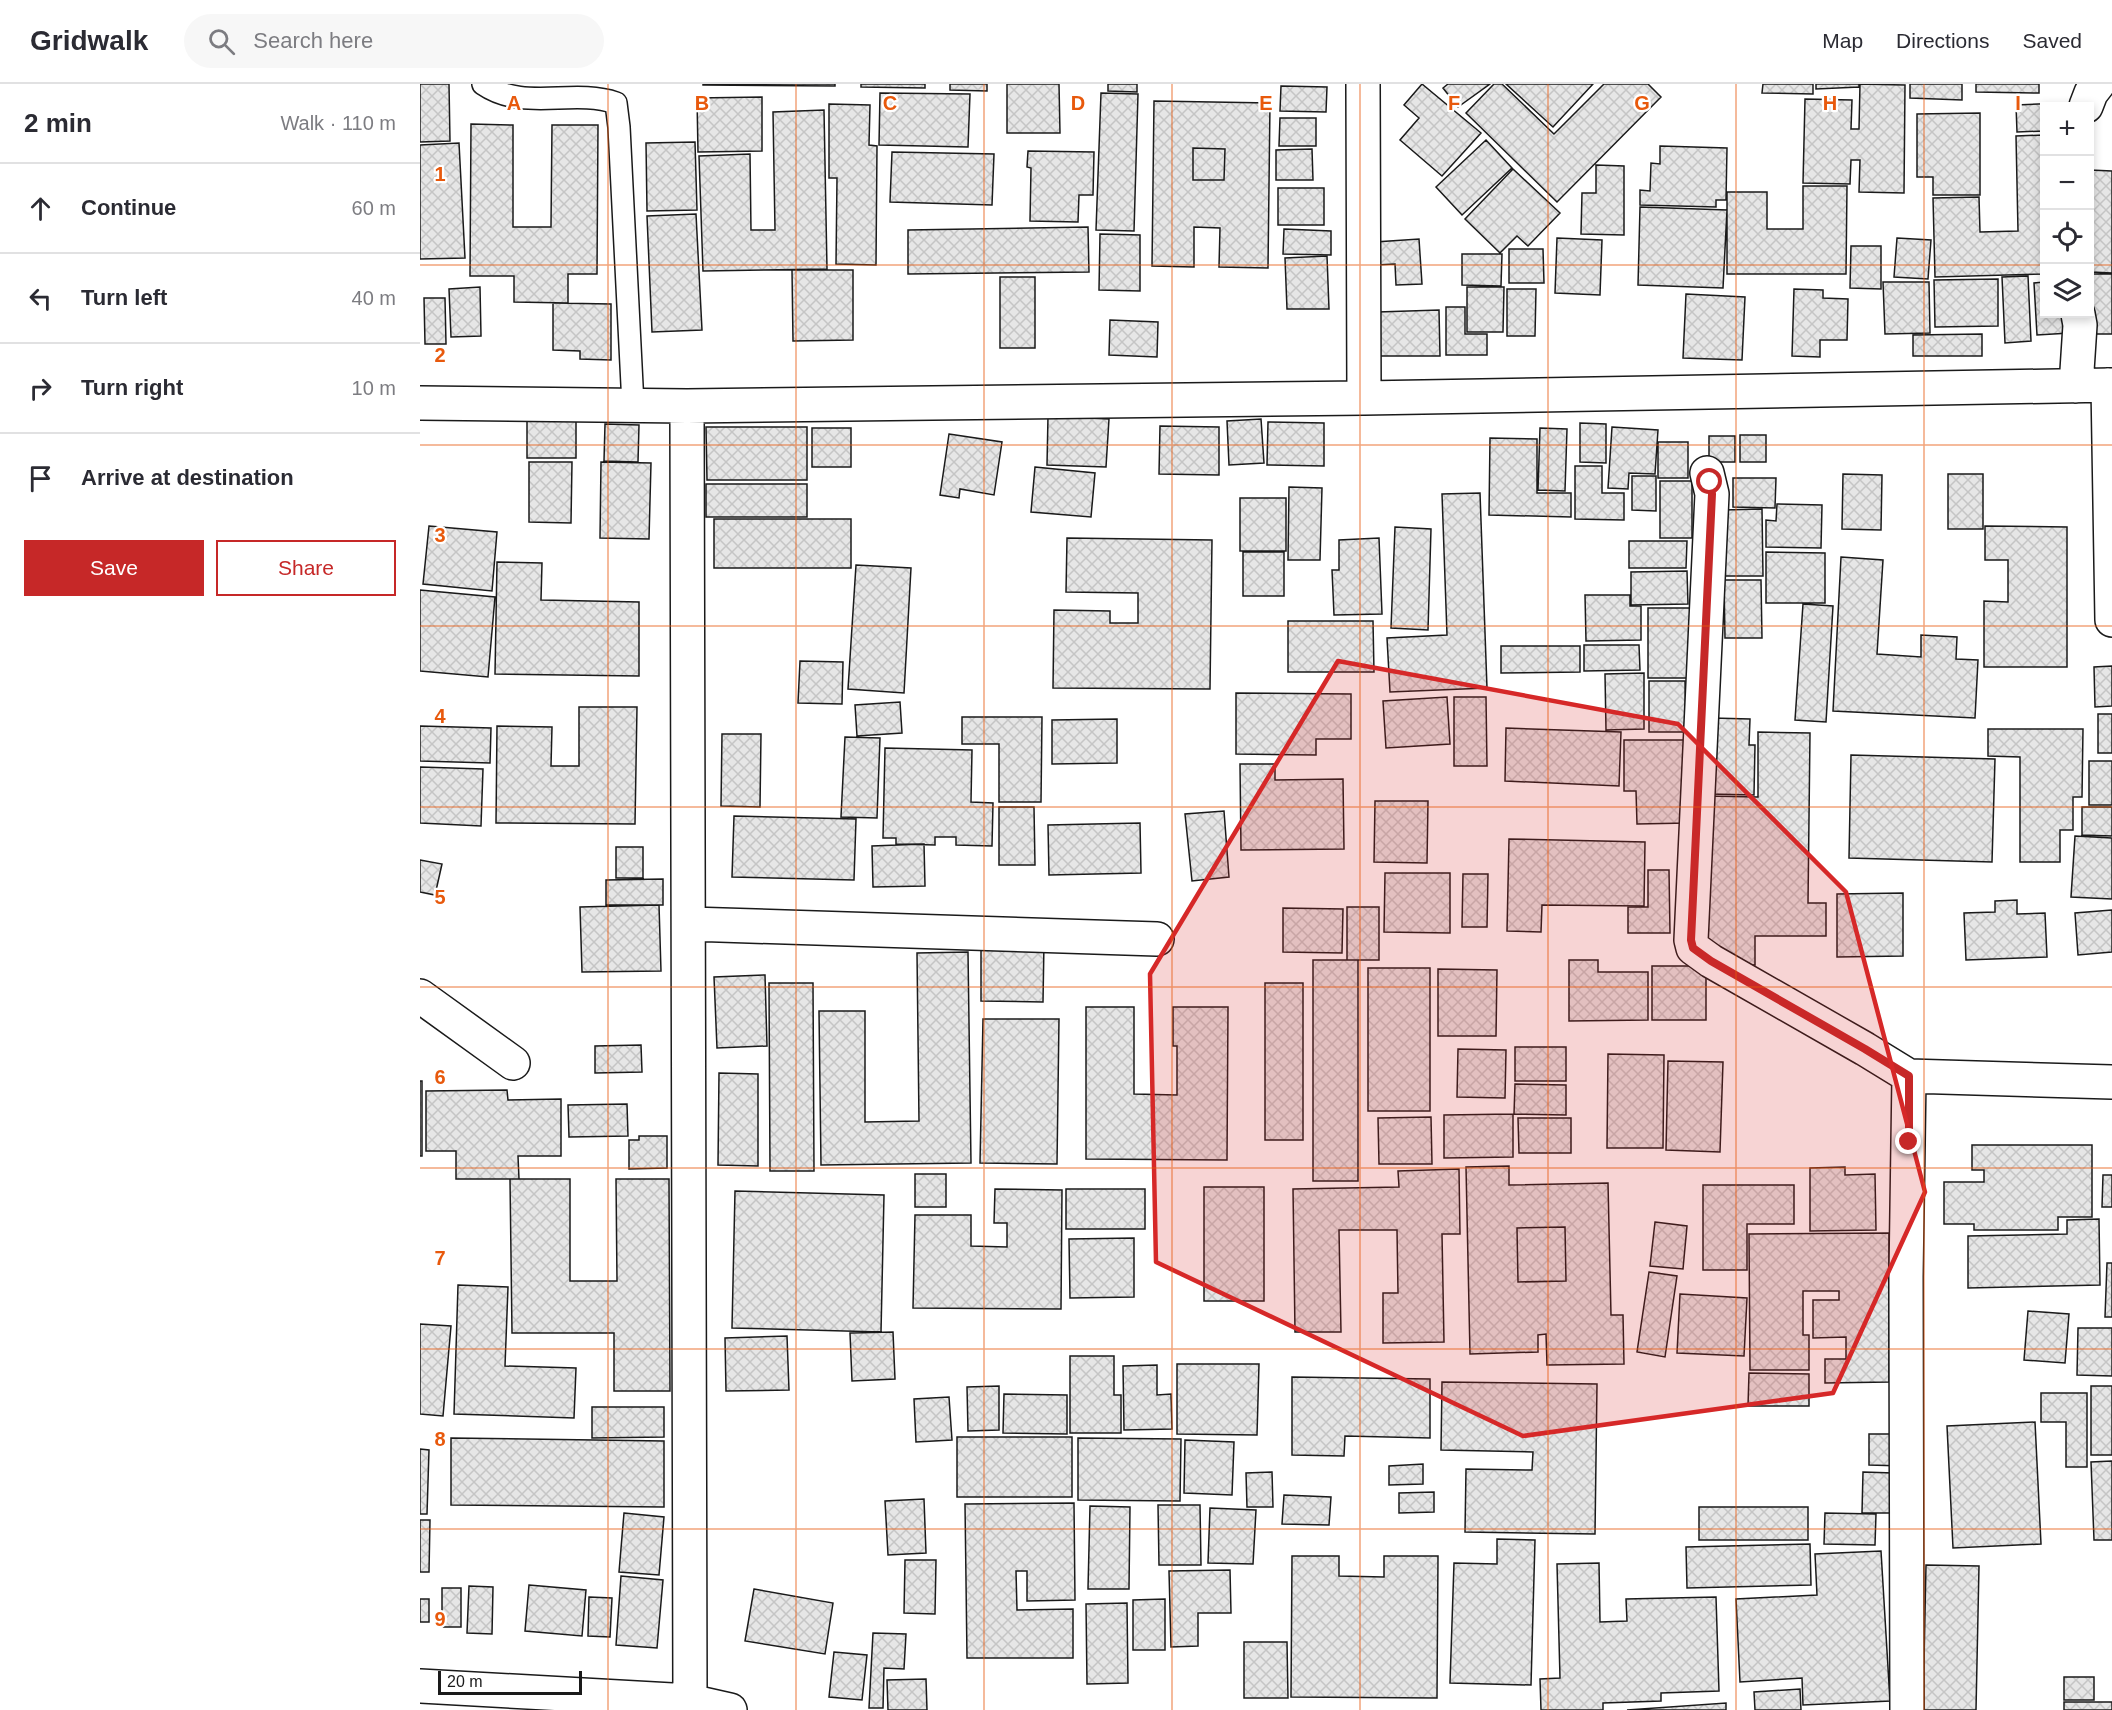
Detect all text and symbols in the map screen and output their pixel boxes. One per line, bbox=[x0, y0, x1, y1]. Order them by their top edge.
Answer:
search box bbox=[184, 14, 604, 68]
text: Gridwalk bbox=[30, 25, 148, 56]
icon: search bbox=[205, 25, 238, 58]
text: Search here bbox=[253, 28, 373, 53]
text: Map bbox=[1822, 29, 1863, 52]
text: Directions bbox=[1896, 29, 1989, 52]
text: Saved bbox=[2022, 29, 2082, 52]
text: A bbox=[507, 92, 521, 114]
text: B bbox=[695, 92, 709, 114]
text: C bbox=[883, 92, 897, 114]
text: D bbox=[1071, 92, 1085, 114]
text: E bbox=[1259, 92, 1273, 114]
text: F bbox=[1448, 92, 1460, 114]
text: G bbox=[1634, 92, 1650, 114]
text: H bbox=[1823, 92, 1837, 114]
text: I bbox=[2015, 92, 2021, 114]
map controls bbox=[2040, 102, 2094, 318]
button: + bbox=[2040, 102, 2094, 156]
text: 2 min bbox=[24, 108, 92, 138]
text: Walk · 110 m bbox=[280, 112, 396, 134]
button: − bbox=[2040, 156, 2094, 210]
text: 1 bbox=[434, 163, 446, 185]
icon: ahead bbox=[24, 192, 57, 225]
text: Continue bbox=[81, 195, 176, 220]
text: 60 m bbox=[352, 197, 396, 219]
button: locate bbox=[2040, 210, 2094, 264]
button: layers bbox=[2040, 264, 2094, 318]
icon: left bbox=[24, 282, 57, 315]
text: Turn left bbox=[81, 285, 167, 310]
text: 40 m bbox=[352, 287, 396, 309]
text: 2 bbox=[434, 344, 446, 366]
icon: right bbox=[24, 372, 57, 405]
text: Turn right bbox=[81, 375, 183, 400]
text: 10 m bbox=[352, 377, 396, 399]
icon: arrive bbox=[24, 462, 57, 495]
text: Arrive at destination bbox=[81, 465, 294, 490]
route start bbox=[1696, 468, 1722, 494]
text: 3 bbox=[434, 524, 446, 546]
button: Save bbox=[24, 540, 204, 596]
button: Share bbox=[216, 540, 396, 596]
text: 4 bbox=[434, 705, 446, 727]
text: 5 bbox=[434, 886, 446, 908]
text: 6 bbox=[434, 1066, 446, 1088]
route end bbox=[1895, 1128, 1921, 1154]
text: 7 bbox=[434, 1247, 446, 1269]
text: 8 bbox=[434, 1428, 446, 1450]
text: 9 bbox=[434, 1608, 446, 1630]
scale bar bbox=[438, 1668, 582, 1696]
text: 20 m bbox=[447, 1673, 483, 1690]

